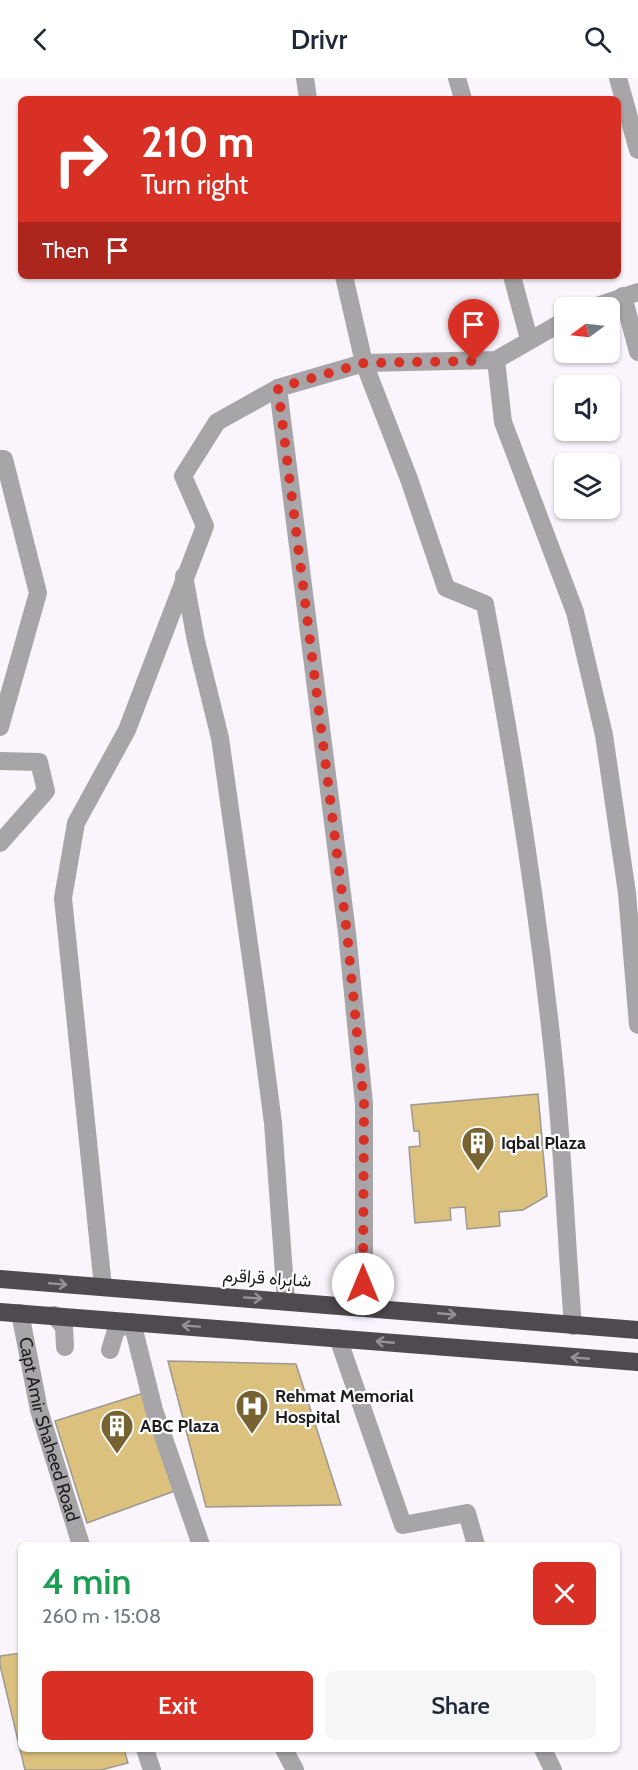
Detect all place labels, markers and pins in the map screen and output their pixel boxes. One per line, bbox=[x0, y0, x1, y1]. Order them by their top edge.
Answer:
pin bbox=[448, 299, 499, 361]
building icon: Iqbal Plaza bbox=[460, 1125, 496, 1172]
place label: Iqbal Plaza bbox=[501, 1132, 586, 1154]
place label: Rehmat Memorial Hospital bbox=[275, 1385, 414, 1428]
hospital icon: Rehmat Memorial Hospital bbox=[234, 1388, 270, 1435]
building icon: ABC Plaza bbox=[99, 1408, 135, 1455]
place label: ABC Plaza bbox=[140, 1415, 219, 1437]

